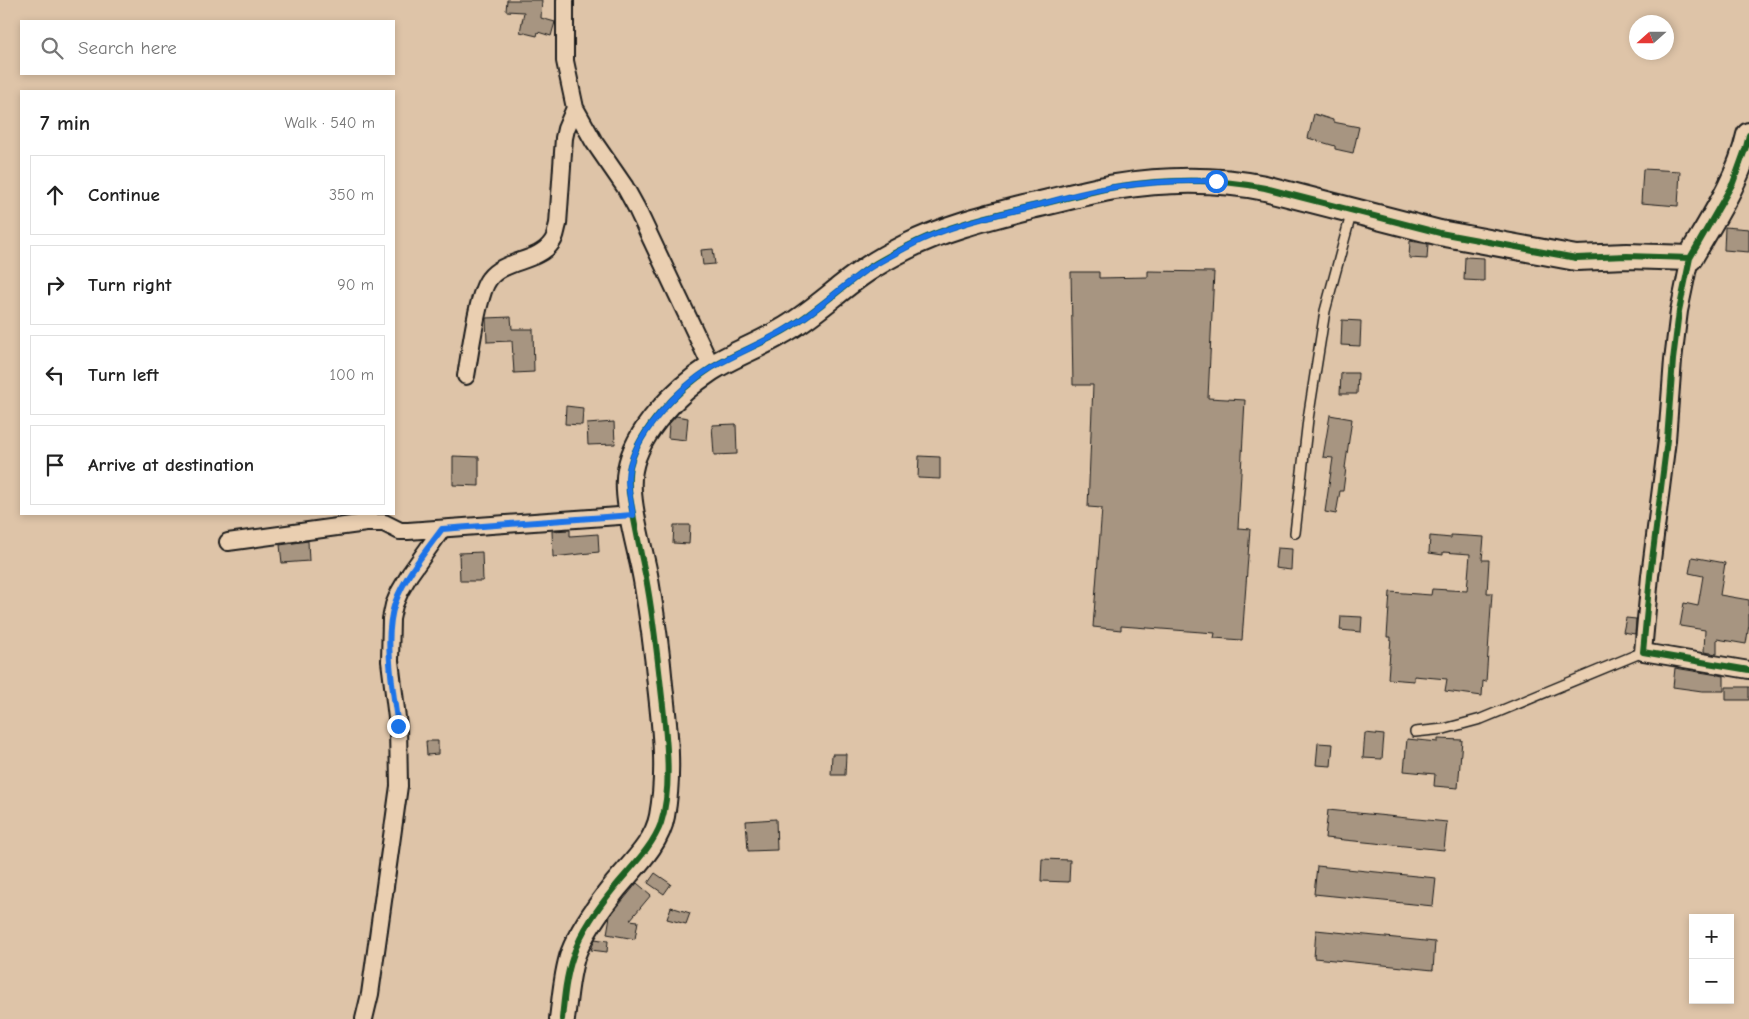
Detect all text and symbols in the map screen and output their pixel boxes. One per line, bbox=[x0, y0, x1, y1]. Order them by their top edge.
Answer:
north arrow bbox=[1629, 15, 1674, 60]
search box bbox=[20, 20, 395, 75]
icon: search bbox=[38, 34, 66, 62]
text: Search here bbox=[78, 37, 177, 59]
text: 7 min bbox=[40, 111, 90, 135]
text: Walk · 540 m bbox=[284, 114, 375, 132]
route start bbox=[1205, 170, 1228, 193]
icon: ahead bbox=[41, 181, 69, 209]
text: Continue bbox=[88, 184, 160, 206]
text: 350 m bbox=[329, 186, 374, 204]
icon: right bbox=[41, 271, 69, 299]
text: Turn right bbox=[88, 274, 172, 296]
text: 90 m bbox=[337, 276, 374, 294]
icon: left bbox=[41, 361, 69, 389]
text: Turn left bbox=[88, 364, 159, 386]
text: 100 m bbox=[330, 366, 374, 384]
icon: arrive bbox=[41, 451, 69, 479]
text: Arrive at destination bbox=[88, 454, 254, 476]
route end bbox=[387, 715, 410, 738]
map controls bbox=[1689, 914, 1734, 1004]
button: + bbox=[1689, 914, 1734, 959]
button: − bbox=[1689, 959, 1734, 1004]

